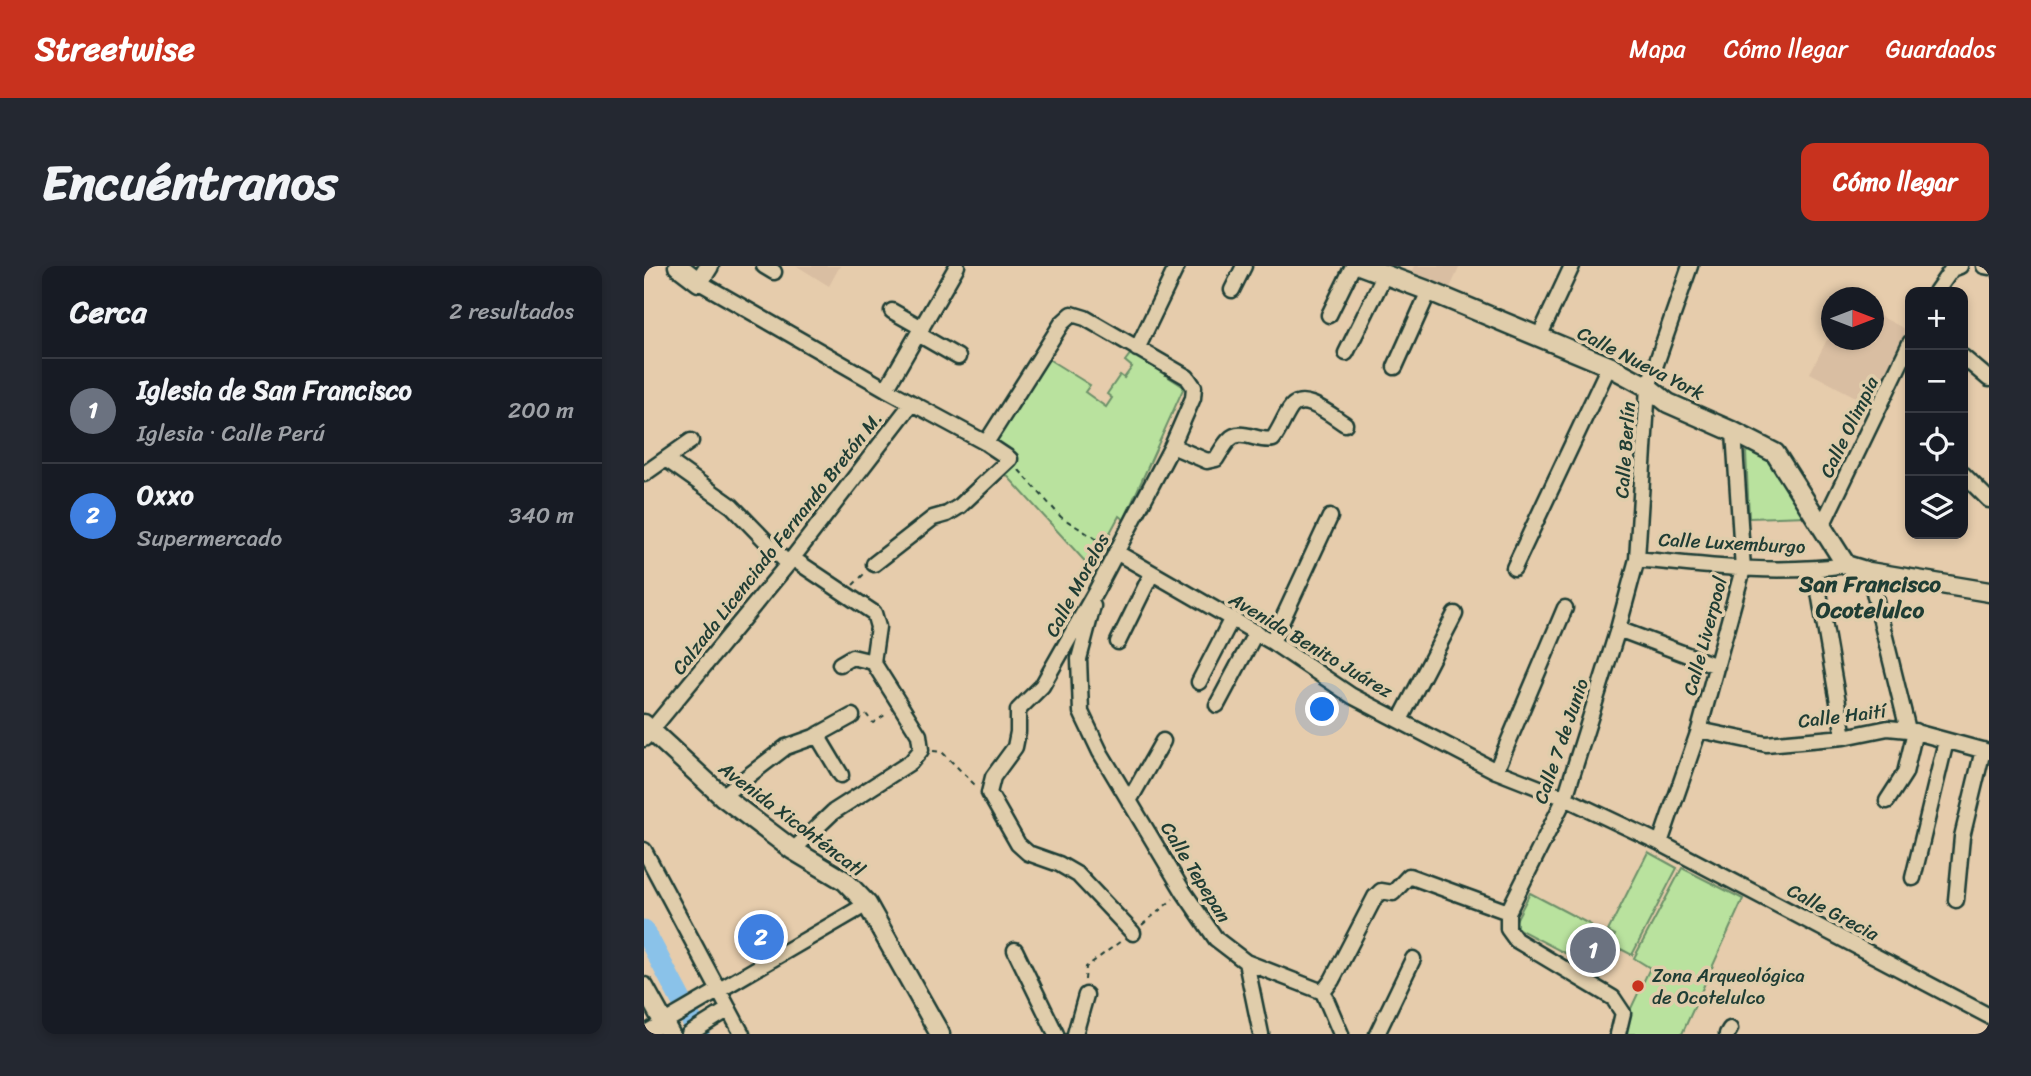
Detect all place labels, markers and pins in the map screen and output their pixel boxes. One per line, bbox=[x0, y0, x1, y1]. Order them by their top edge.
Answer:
pin: 2 bbox=[738, 911, 784, 963]
pin: 1 bbox=[1570, 924, 1616, 976]
place label: Zona Arqueológica de Ocotelulco bbox=[1652, 959, 1805, 1014]
marker: Zona Arqueológica de Ocotelulco bbox=[1630, 978, 1646, 994]

